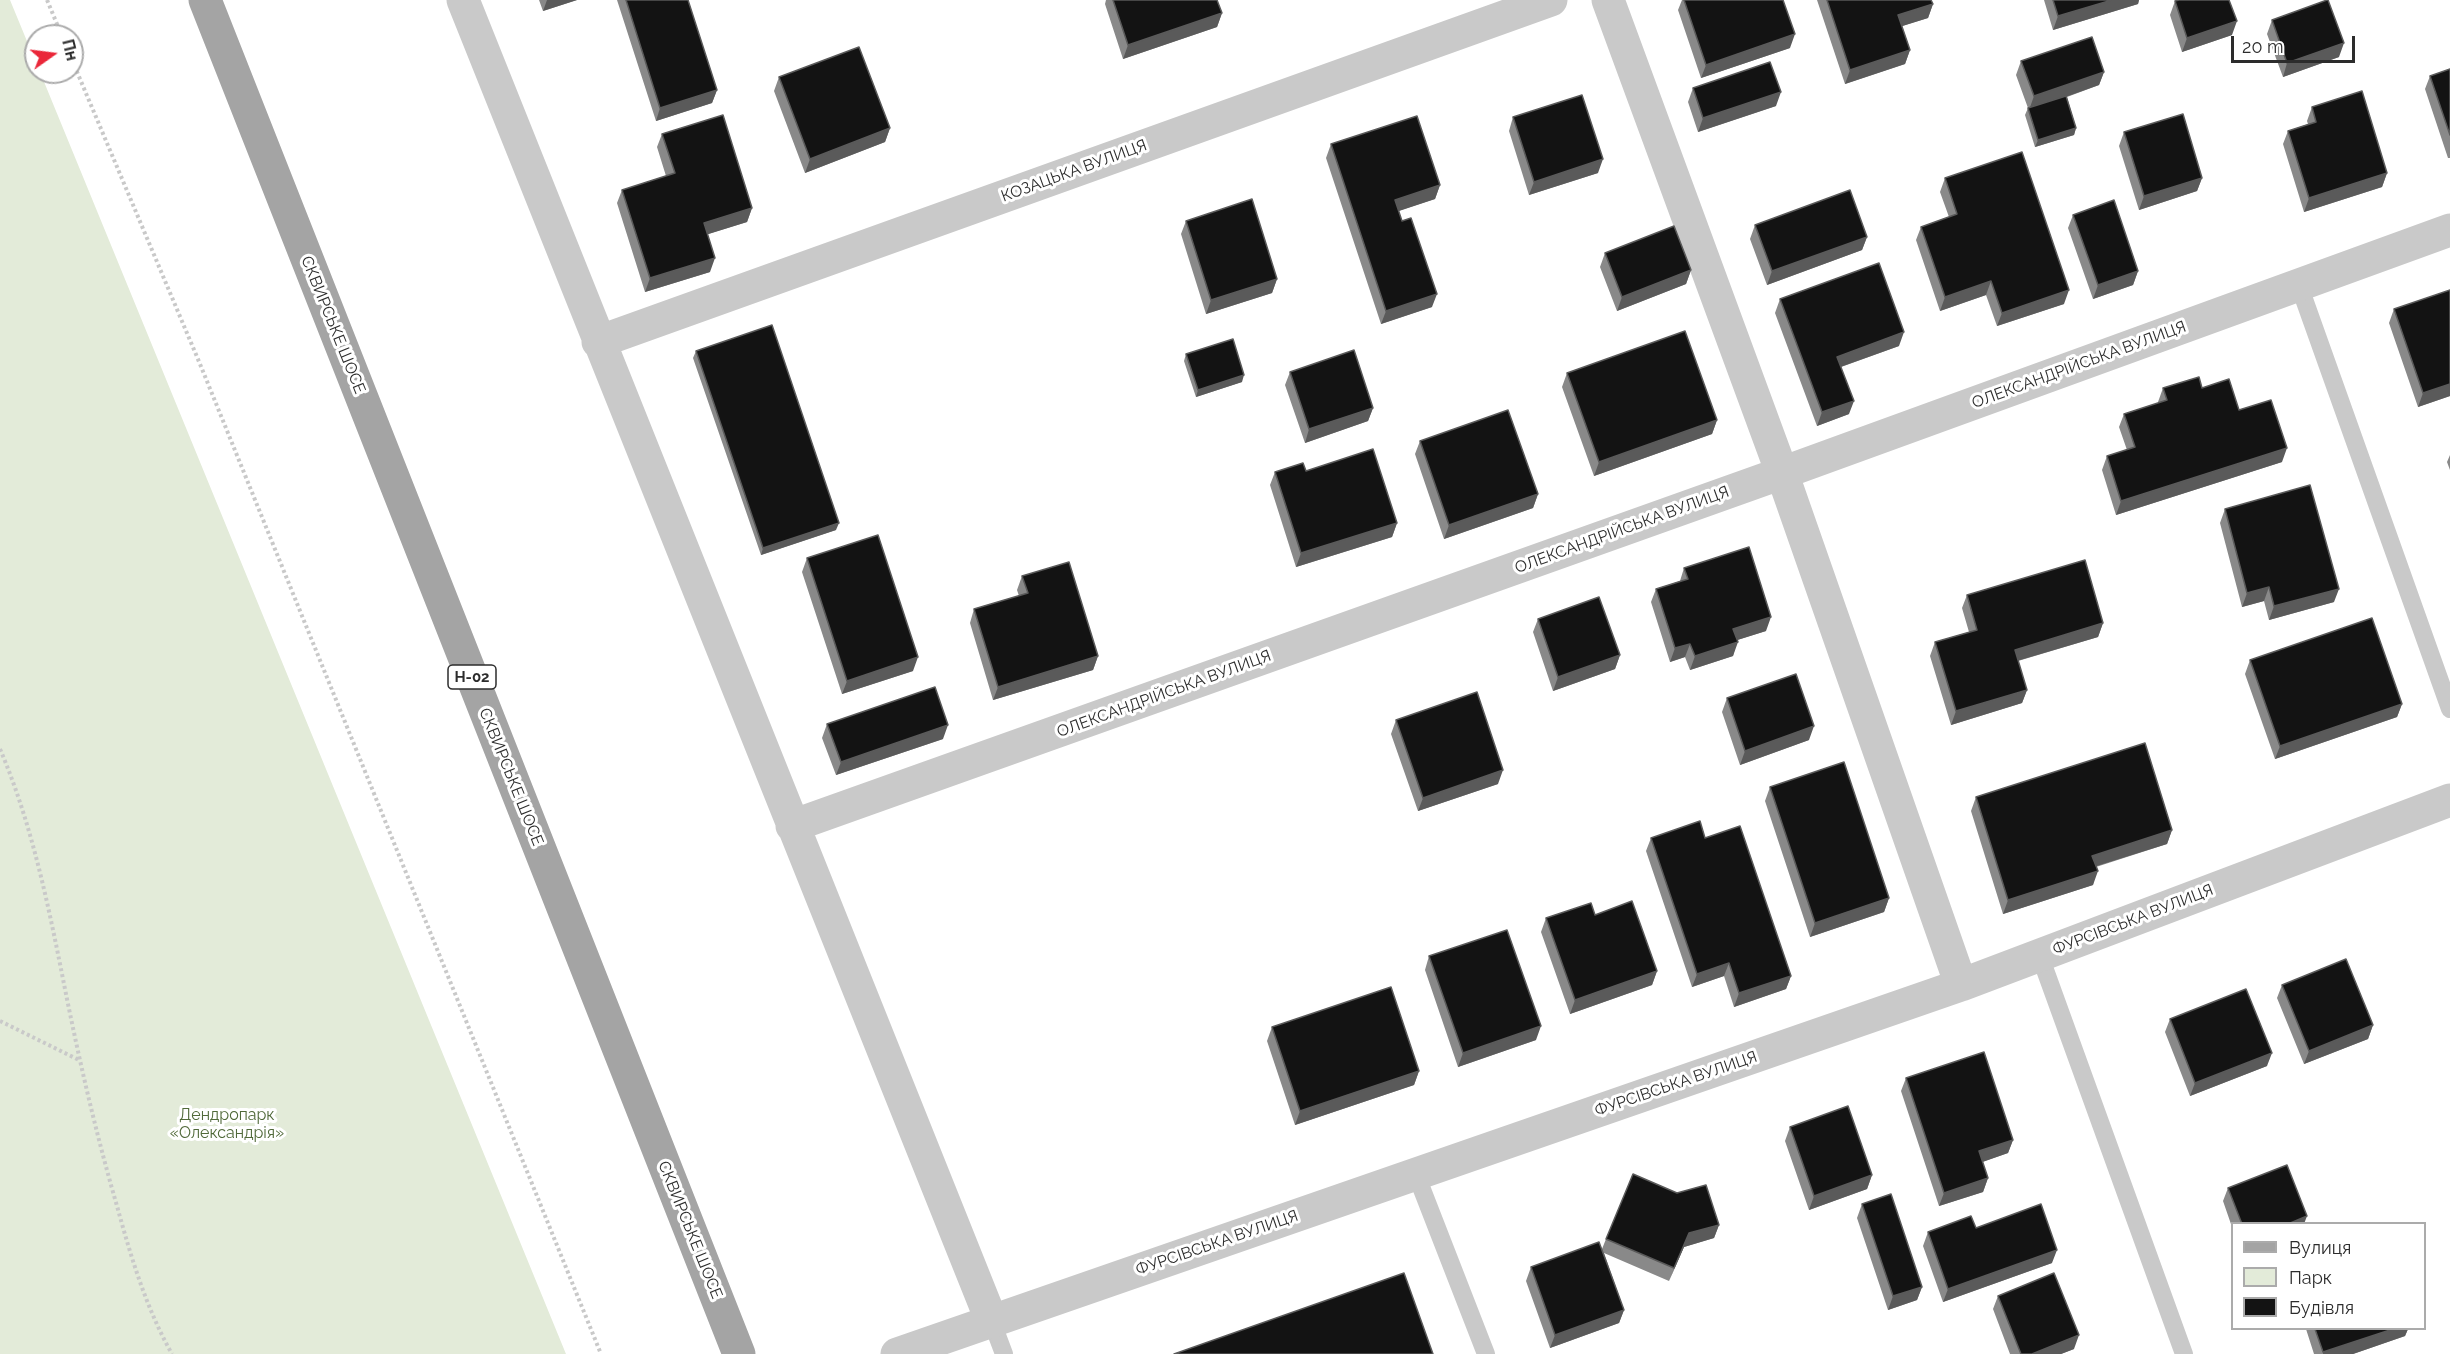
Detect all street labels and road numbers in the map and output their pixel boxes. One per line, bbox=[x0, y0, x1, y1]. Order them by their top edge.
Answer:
street label: КОЗАЦЬКА ВУЛИЦЯ bbox=[999, 136, 1149, 206]
street label: СКВИРСЬКЕ ШОСЕ bbox=[297, 253, 369, 397]
street label: ОЛЕКСАНДРІЙСЬКА ВУЛИЦЯ bbox=[1969, 317, 2189, 413]
street label: ОЛЕКСАНДРІЙСЬКА ВУЛИЦЯ bbox=[1512, 482, 1732, 578]
street label: ОЛЕКСАНДРІЙСЬКА ВУЛИЦЯ bbox=[1054, 646, 1274, 742]
road number: Н-02 bbox=[448, 665, 496, 689]
street label: СКВИРСЬКЕ ШОСЕ bbox=[475, 705, 547, 849]
street label: ФУРСІВСЬКА ВУЛИЦЯ bbox=[2050, 881, 2216, 959]
street label: ФУРСІВСЬКА ВУЛИЦЯ bbox=[1592, 1047, 1760, 1121]
street label: СКВИРСЬКЕ ШОСЕ bbox=[654, 1158, 726, 1302]
street label: ФУРСІВСЬКА ВУЛИЦЯ bbox=[1133, 1206, 1301, 1280]

